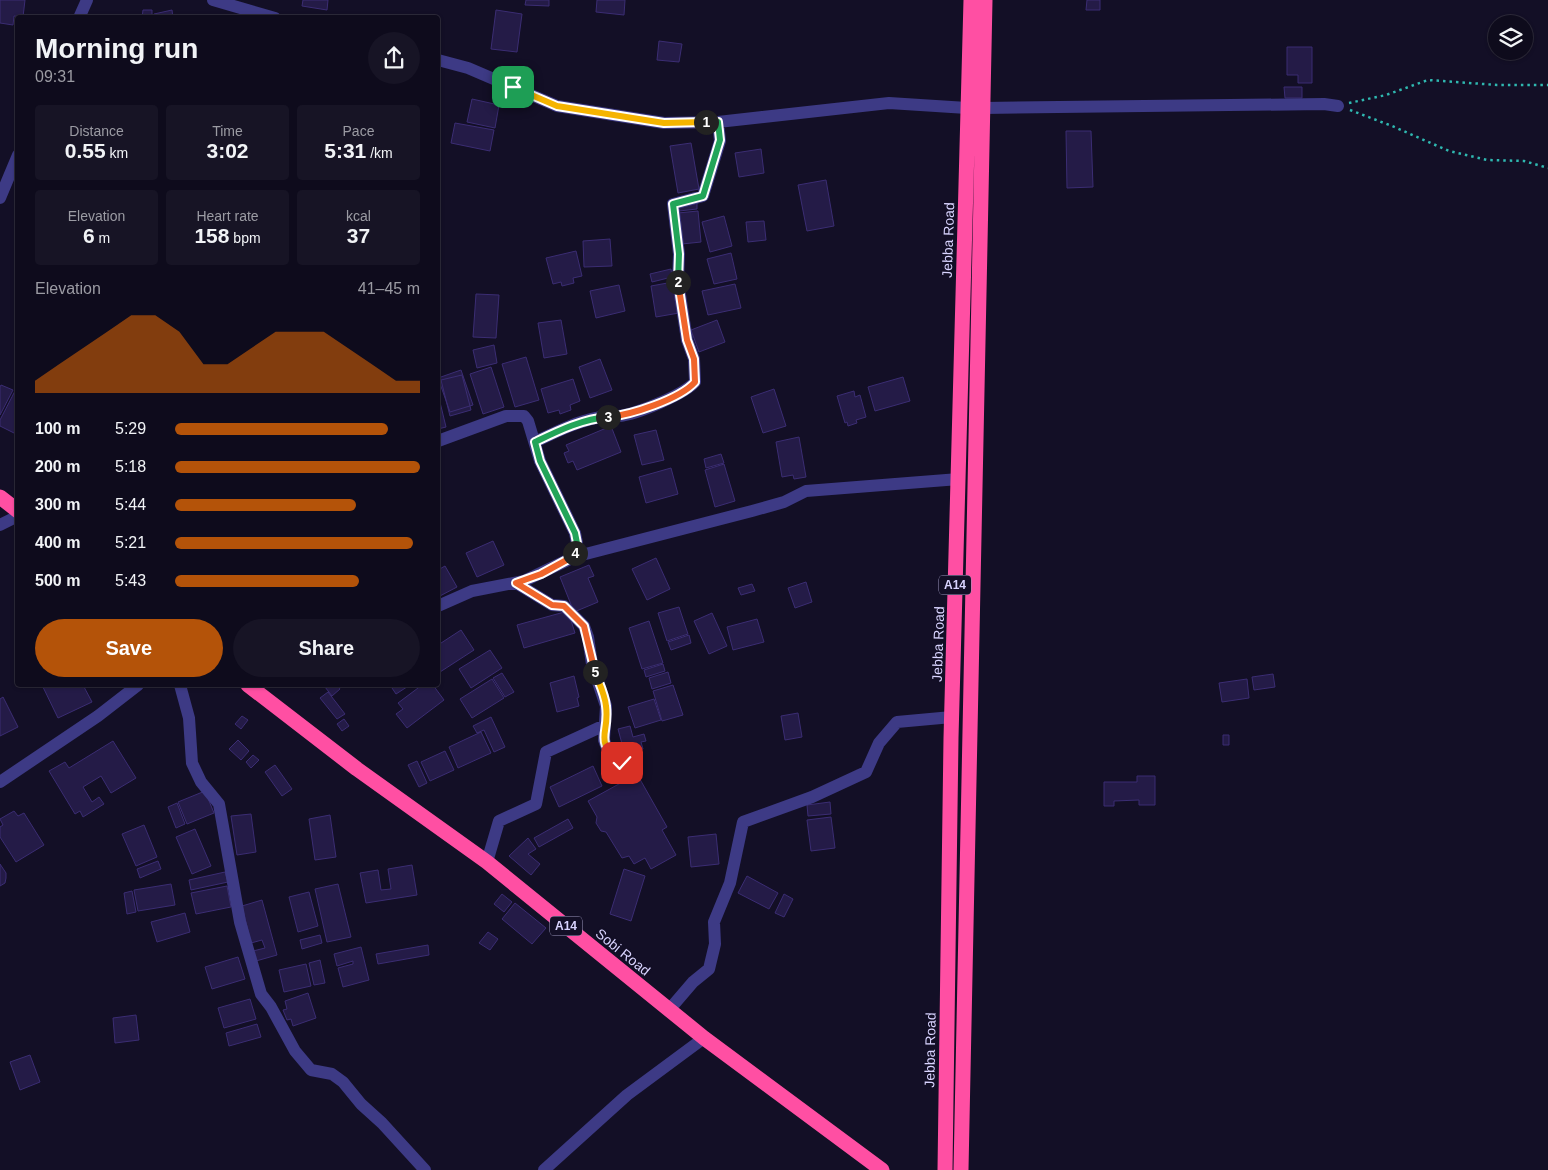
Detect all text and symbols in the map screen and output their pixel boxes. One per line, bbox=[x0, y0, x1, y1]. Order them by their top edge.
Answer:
map controls bbox=[1488, 15, 1533, 60]
button: layers bbox=[1488, 15, 1533, 60]
button: share bbox=[368, 32, 420, 84]
text: Morning run bbox=[35, 33, 198, 64]
pin bbox=[492, 66, 534, 108]
text: 09:31 bbox=[35, 68, 75, 85]
icon: arrive bbox=[499, 73, 527, 101]
pin: 1 bbox=[694, 110, 718, 134]
text: 1 bbox=[703, 114, 710, 130]
text: Distance bbox=[69, 123, 124, 139]
text: Time bbox=[212, 123, 243, 139]
text: Pace bbox=[343, 123, 374, 139]
text: 0.55 bbox=[65, 139, 106, 162]
text: 3:02 bbox=[206, 139, 249, 162]
text: 5:31 bbox=[324, 139, 366, 162]
text: km bbox=[106, 145, 128, 161]
text: /km bbox=[366, 145, 393, 161]
street label: Jebba Road bbox=[939, 202, 957, 278]
text: Elevation bbox=[68, 208, 125, 224]
text: Heart rate bbox=[196, 208, 259, 224]
text: kcal bbox=[346, 208, 371, 224]
text: 6 bbox=[83, 224, 95, 247]
text: 158 bbox=[194, 224, 229, 247]
text: 37 bbox=[347, 224, 370, 247]
text: m bbox=[95, 230, 110, 246]
text: bpm bbox=[229, 230, 261, 246]
pin: 2 bbox=[666, 270, 690, 294]
text: 2 bbox=[675, 274, 682, 290]
text: Elevation bbox=[35, 280, 101, 297]
text: 41–45 m bbox=[358, 280, 420, 297]
pin: 3 bbox=[596, 404, 620, 430]
text: 3 bbox=[605, 409, 612, 425]
text: 100 m bbox=[35, 420, 80, 437]
text: 5:29 bbox=[115, 420, 146, 437]
text: 200 m bbox=[35, 458, 80, 475]
text: 5:18 bbox=[115, 458, 146, 475]
text: 300 m bbox=[35, 496, 80, 513]
text: 5:44 bbox=[115, 496, 146, 513]
text: 400 m bbox=[35, 534, 80, 551]
text: 5:21 bbox=[115, 534, 146, 551]
pin: 4 bbox=[562, 540, 588, 566]
text: 4 bbox=[572, 545, 579, 561]
text: 500 m bbox=[35, 572, 80, 589]
text: 5:43 bbox=[115, 572, 146, 589]
road number: A14 bbox=[939, 576, 971, 594]
street label: Jebba Road bbox=[929, 606, 947, 682]
button: Save bbox=[35, 619, 223, 677]
button: Share bbox=[233, 619, 420, 677]
pin: 5 bbox=[582, 660, 608, 684]
text: 5 bbox=[592, 664, 599, 680]
pin bbox=[601, 742, 643, 784]
icon: check bbox=[608, 749, 636, 777]
road number: A14 bbox=[550, 916, 582, 936]
street label: Sobi Road bbox=[593, 925, 653, 979]
street label: Jebba Road bbox=[921, 1012, 939, 1088]

